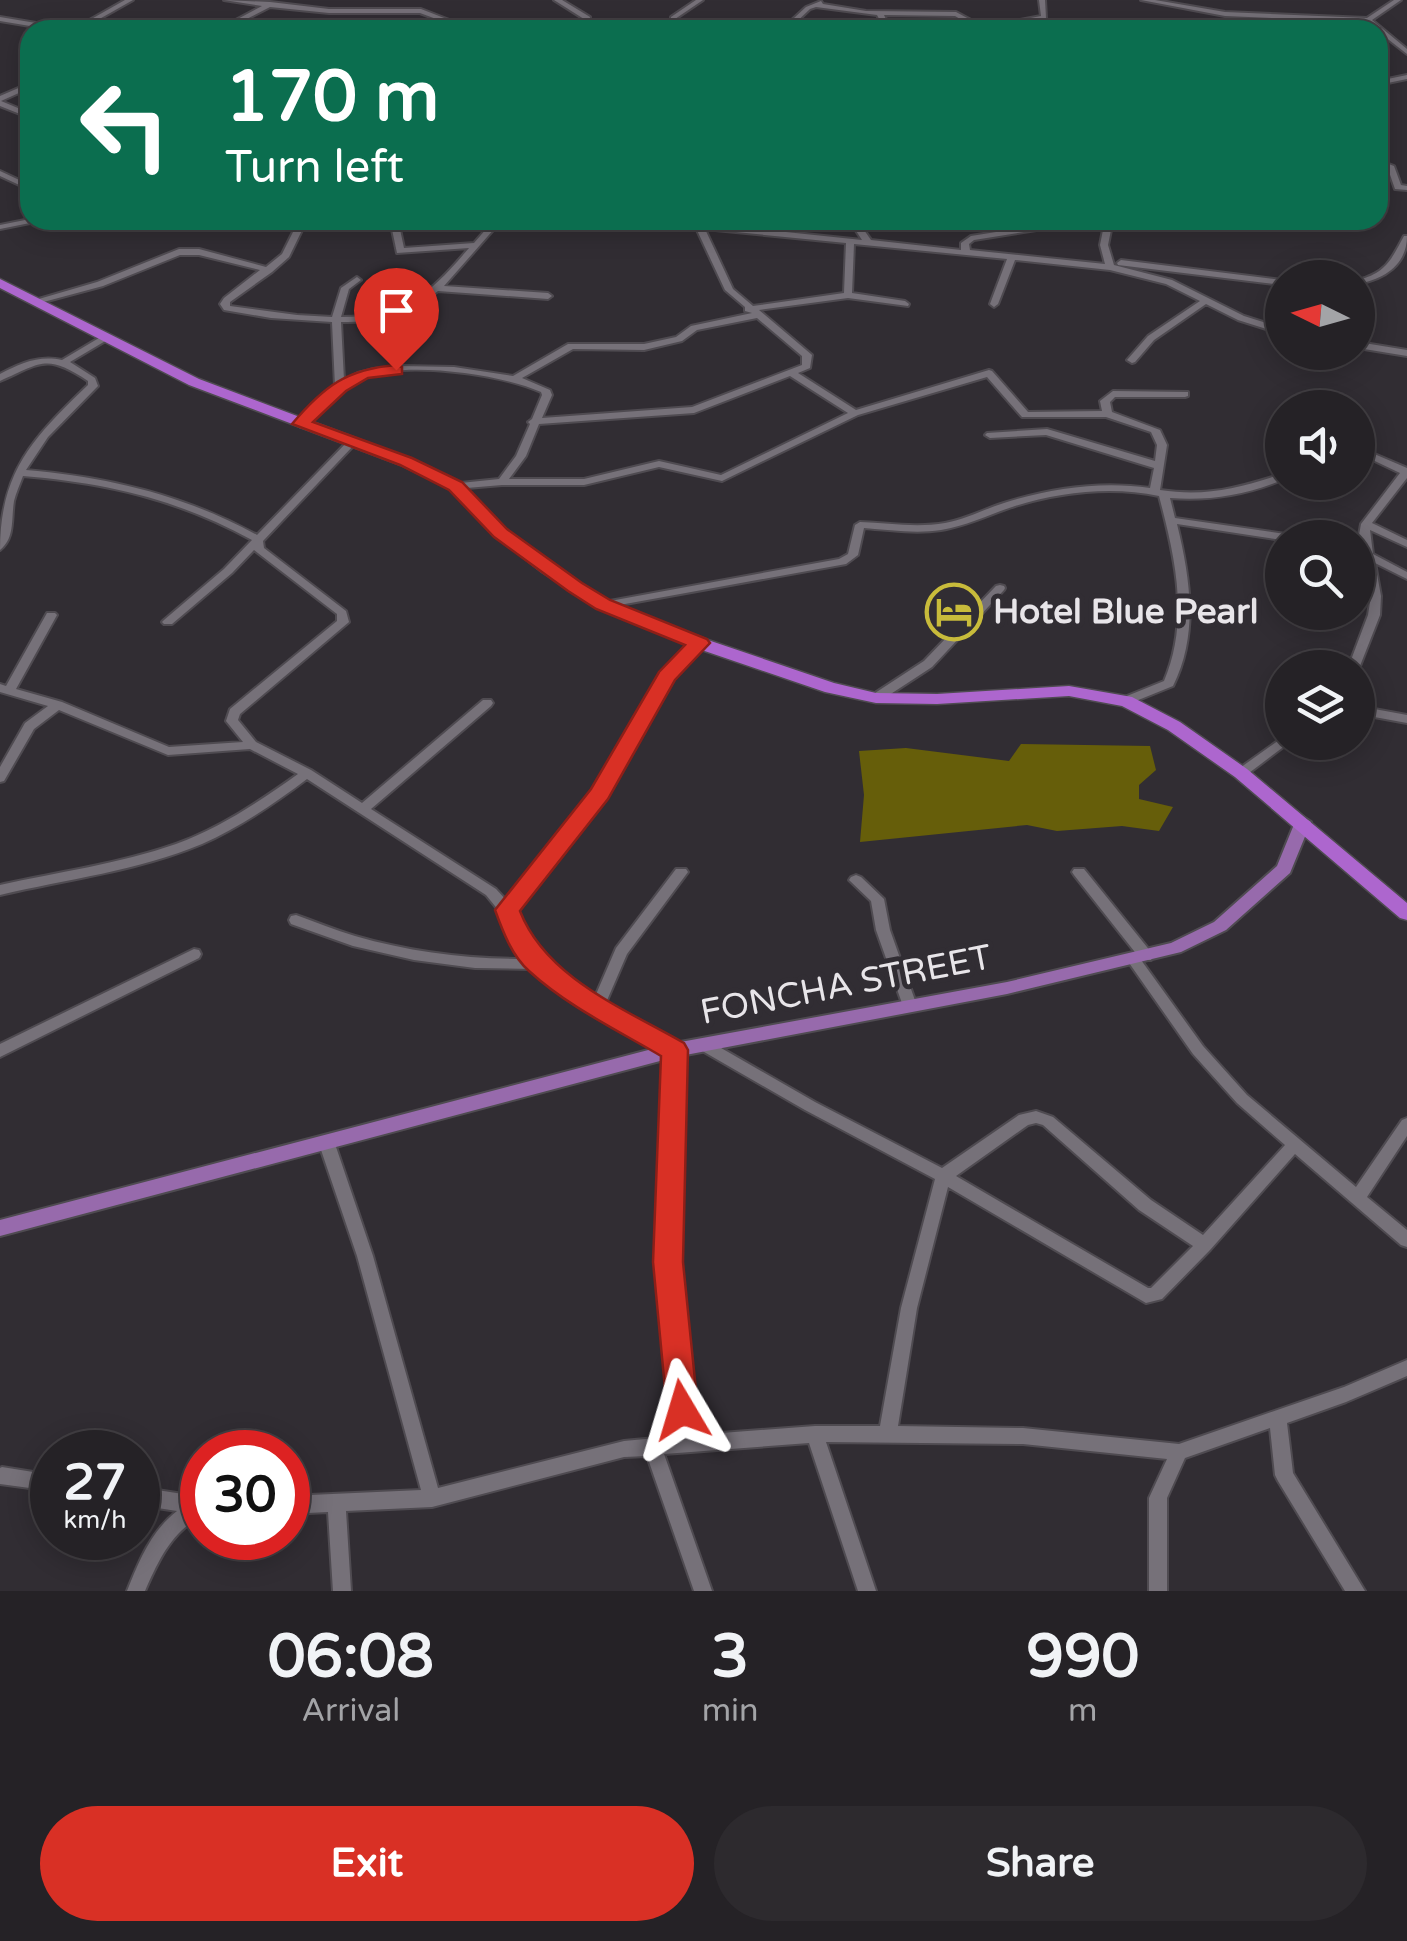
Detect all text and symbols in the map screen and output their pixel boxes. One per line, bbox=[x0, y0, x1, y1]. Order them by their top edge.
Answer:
text: 170 m bbox=[225, 56, 439, 140]
icon: left bbox=[60, 60, 190, 190]
text: Turn left bbox=[225, 141, 404, 195]
north arrow bbox=[1265, 260, 1375, 370]
map controls bbox=[1265, 260, 1375, 760]
pin bbox=[354, 268, 439, 371]
icon: arrive bbox=[369, 283, 424, 338]
button: sound bbox=[1265, 390, 1375, 500]
button: search bbox=[1265, 520, 1375, 630]
hotel icon: Hotel Blue Pearl bbox=[924, 582, 984, 642]
place label: Hotel Blue Pearl bbox=[993, 591, 1258, 633]
button: layers bbox=[1265, 650, 1375, 760]
street label: FONCHA STREET bbox=[697, 936, 995, 1034]
position arrow bbox=[630, 1358, 734, 1462]
speed limit sign: 30 bbox=[180, 1430, 310, 1560]
text: 27 bbox=[64, 1453, 126, 1513]
text: km/h bbox=[64, 1505, 126, 1535]
text: 06:08 bbox=[268, 1621, 434, 1693]
text: 3 bbox=[711, 1621, 749, 1693]
text: 990 bbox=[1026, 1621, 1139, 1693]
text: Arrival bbox=[301, 1692, 400, 1730]
text: min bbox=[702, 1692, 759, 1730]
text: m bbox=[1068, 1692, 1097, 1730]
button: Exit bbox=[40, 1806, 694, 1921]
button: Share bbox=[714, 1806, 1367, 1921]

